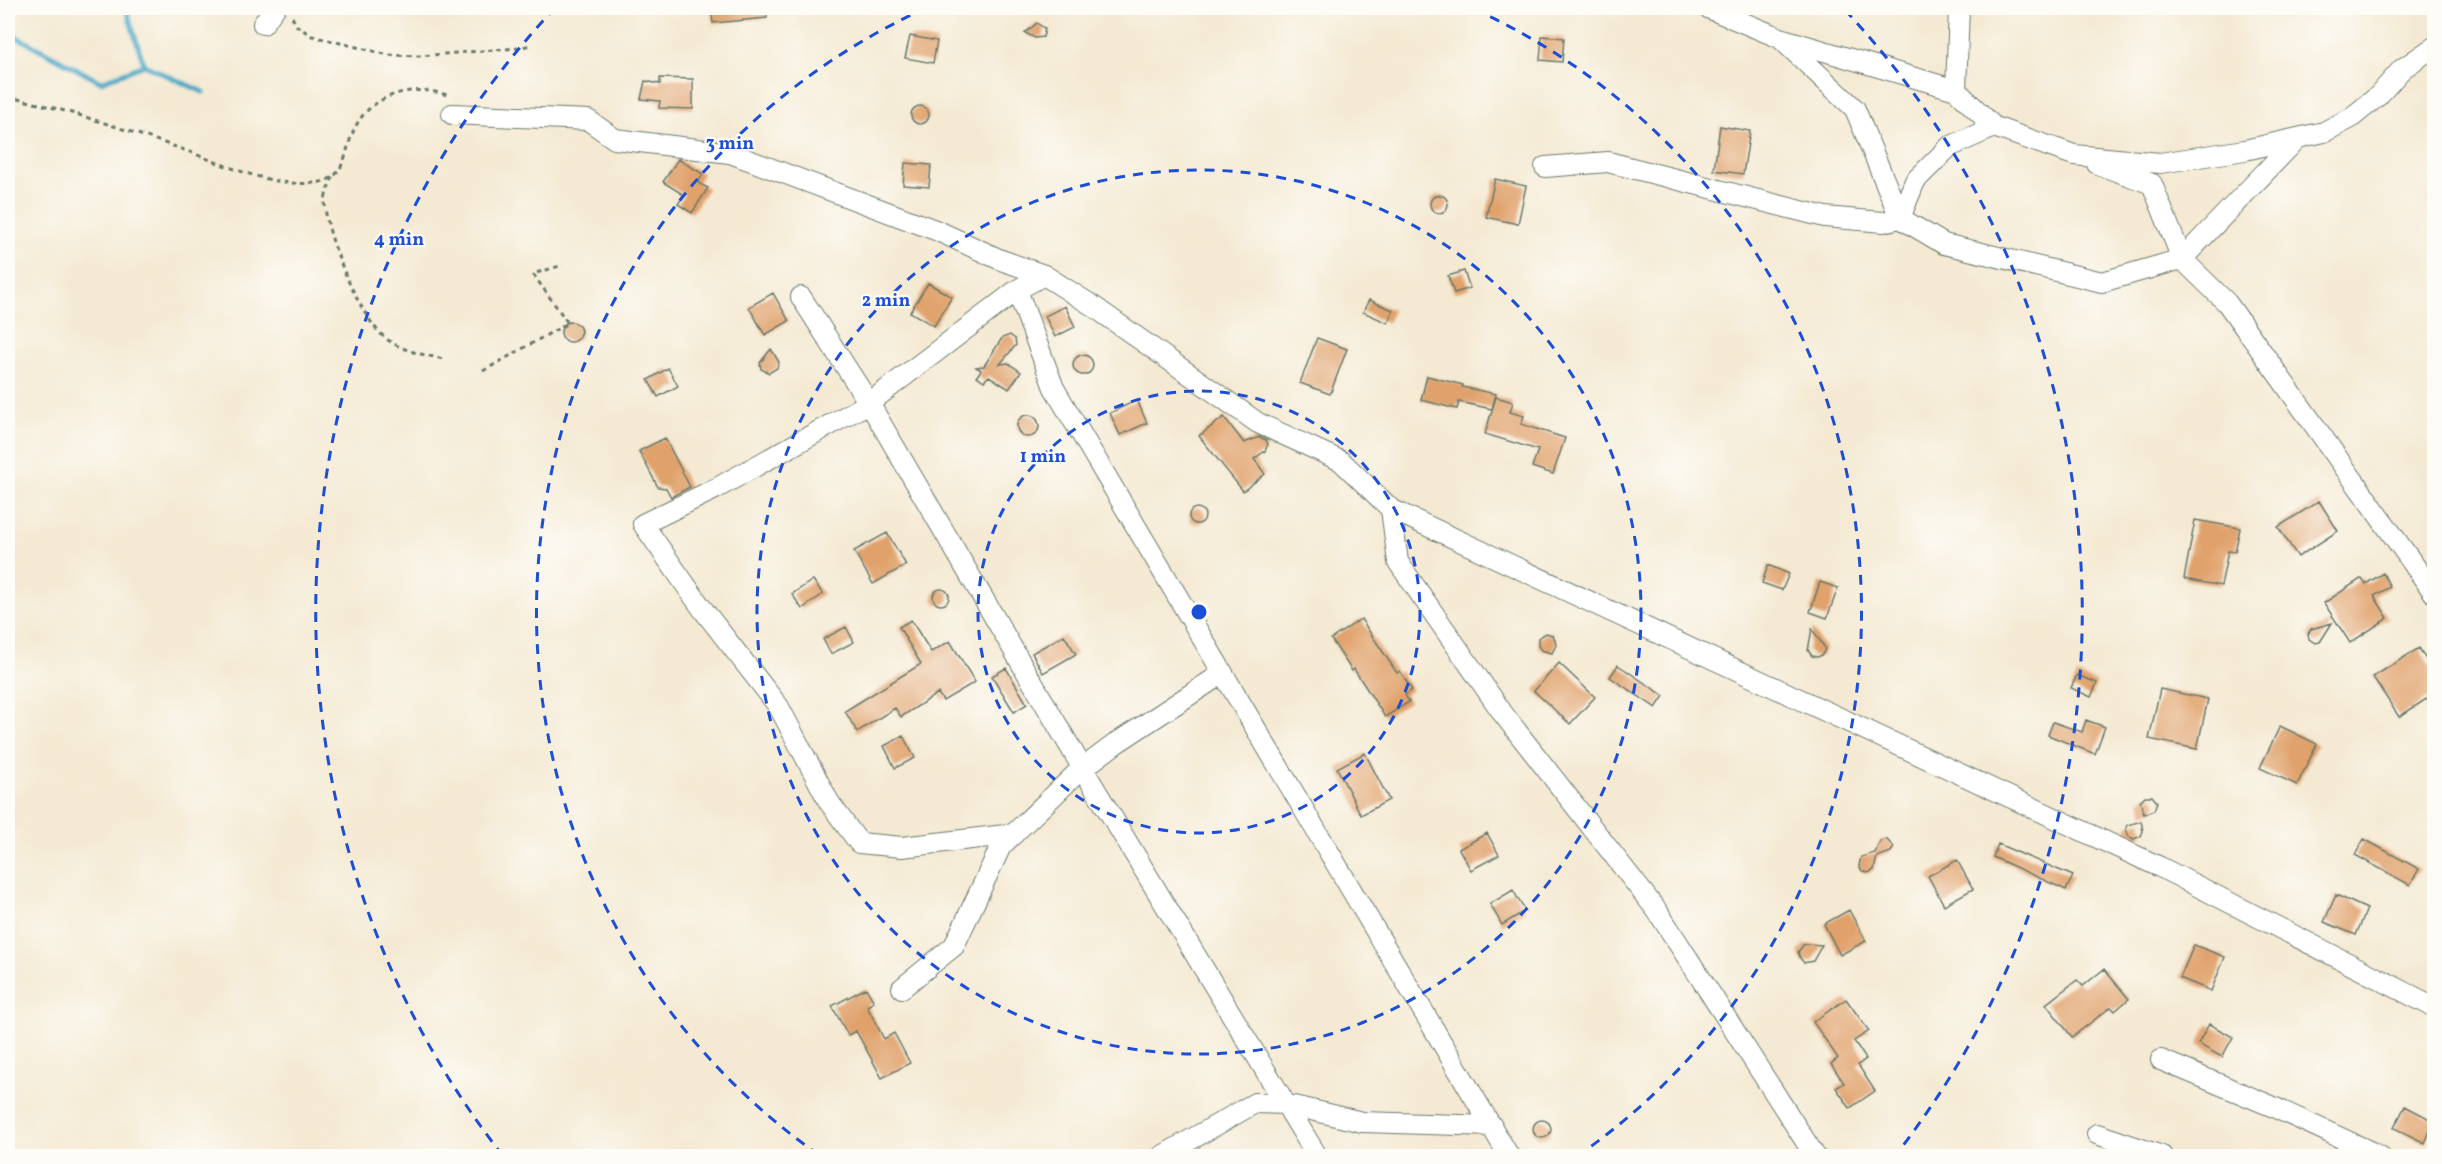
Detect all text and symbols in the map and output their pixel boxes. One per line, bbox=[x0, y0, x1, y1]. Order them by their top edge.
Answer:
text: 3 min bbox=[706, 132, 754, 157]
text: 4 min bbox=[374, 228, 424, 253]
text: 2 min bbox=[862, 289, 910, 314]
text: 1 min bbox=[1020, 445, 1066, 470]
centre of rings bbox=[1189, 602, 1209, 622]

